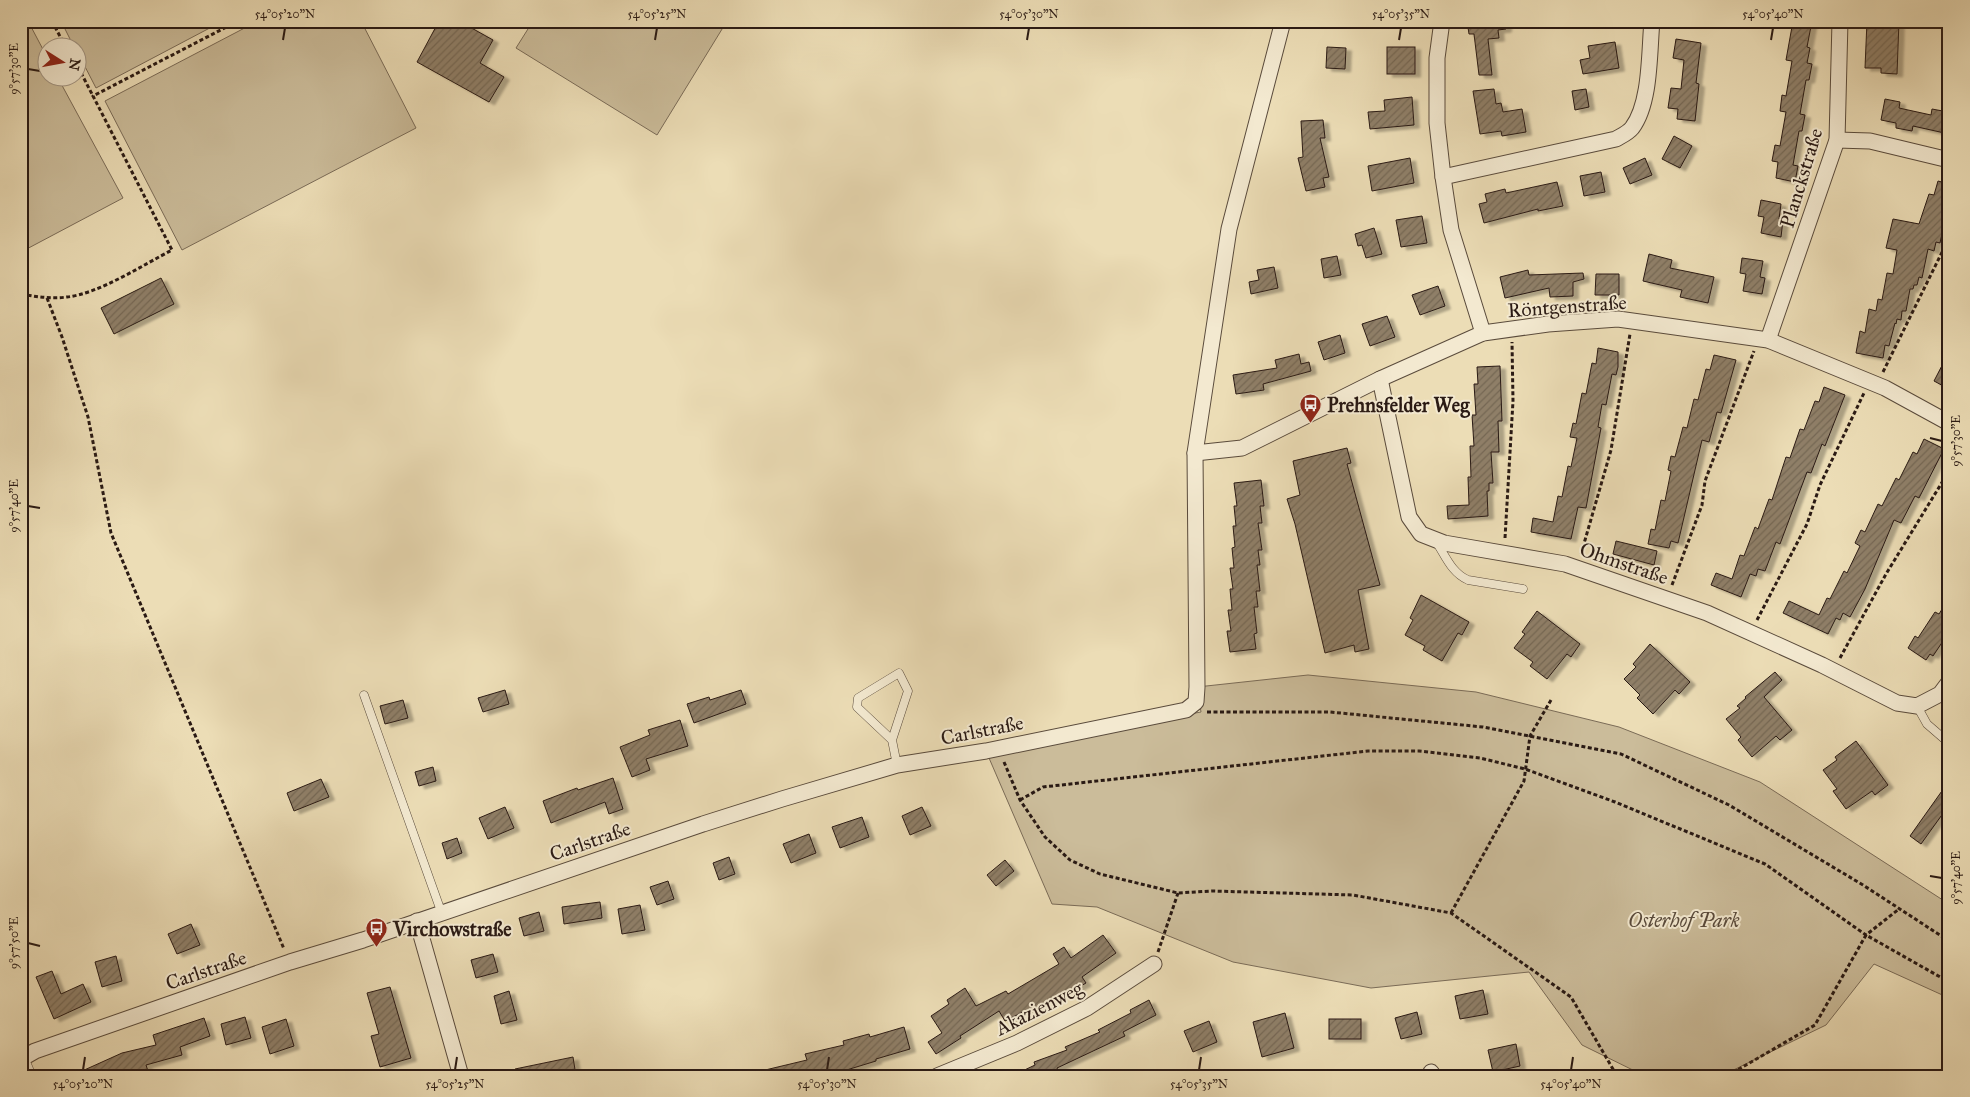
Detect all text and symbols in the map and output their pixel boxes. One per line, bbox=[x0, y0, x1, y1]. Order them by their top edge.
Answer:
text: 54°05'20"N bbox=[255, 7, 315, 21]
text: 54°05'25"N bbox=[627, 7, 687, 21]
text: 54°05'30"N bbox=[999, 7, 1059, 21]
text: 54°05'35"N bbox=[1372, 7, 1430, 21]
text: 54°05'40"N bbox=[1742, 7, 1804, 21]
north arrow bbox=[38, 38, 88, 88]
text: 9°57'30"E bbox=[7, 43, 21, 95]
text: N bbox=[65, 57, 84, 72]
street label: Planckstraße bbox=[1774, 125, 1828, 231]
street label: Röntgenstraße bbox=[1507, 290, 1627, 323]
bus stop icon: Prehnsfelder Weg bbox=[1299, 393, 1323, 424]
place label: Prehnsfelder Weg bbox=[1327, 393, 1470, 418]
text: 9°57'30"E bbox=[1949, 415, 1963, 467]
text: 9°57'40"E bbox=[7, 479, 21, 533]
street label: Ohmstraße bbox=[1577, 537, 1671, 589]
street label: Carlstraße bbox=[939, 710, 1025, 750]
street label: Carlstraße bbox=[546, 816, 634, 866]
text: 9°57'40"E bbox=[1949, 851, 1963, 905]
park label: Osterhof Park bbox=[1628, 908, 1740, 932]
text: 9°57'50"E bbox=[7, 916, 21, 969]
bus stop icon: Virchowstraße bbox=[365, 917, 389, 948]
place label: Virchowstraße bbox=[392, 917, 512, 941]
street label: Carlstraße bbox=[162, 945, 250, 995]
street label: Akazienweg bbox=[990, 975, 1088, 1042]
text: 54°05'20"N bbox=[53, 1077, 113, 1091]
text: 54°05'25"N bbox=[425, 1077, 485, 1091]
text: 54°05'30"N bbox=[797, 1077, 857, 1091]
text: 54°05'35"N bbox=[1170, 1077, 1228, 1091]
text: 54°05'40"N bbox=[1540, 1077, 1602, 1091]

